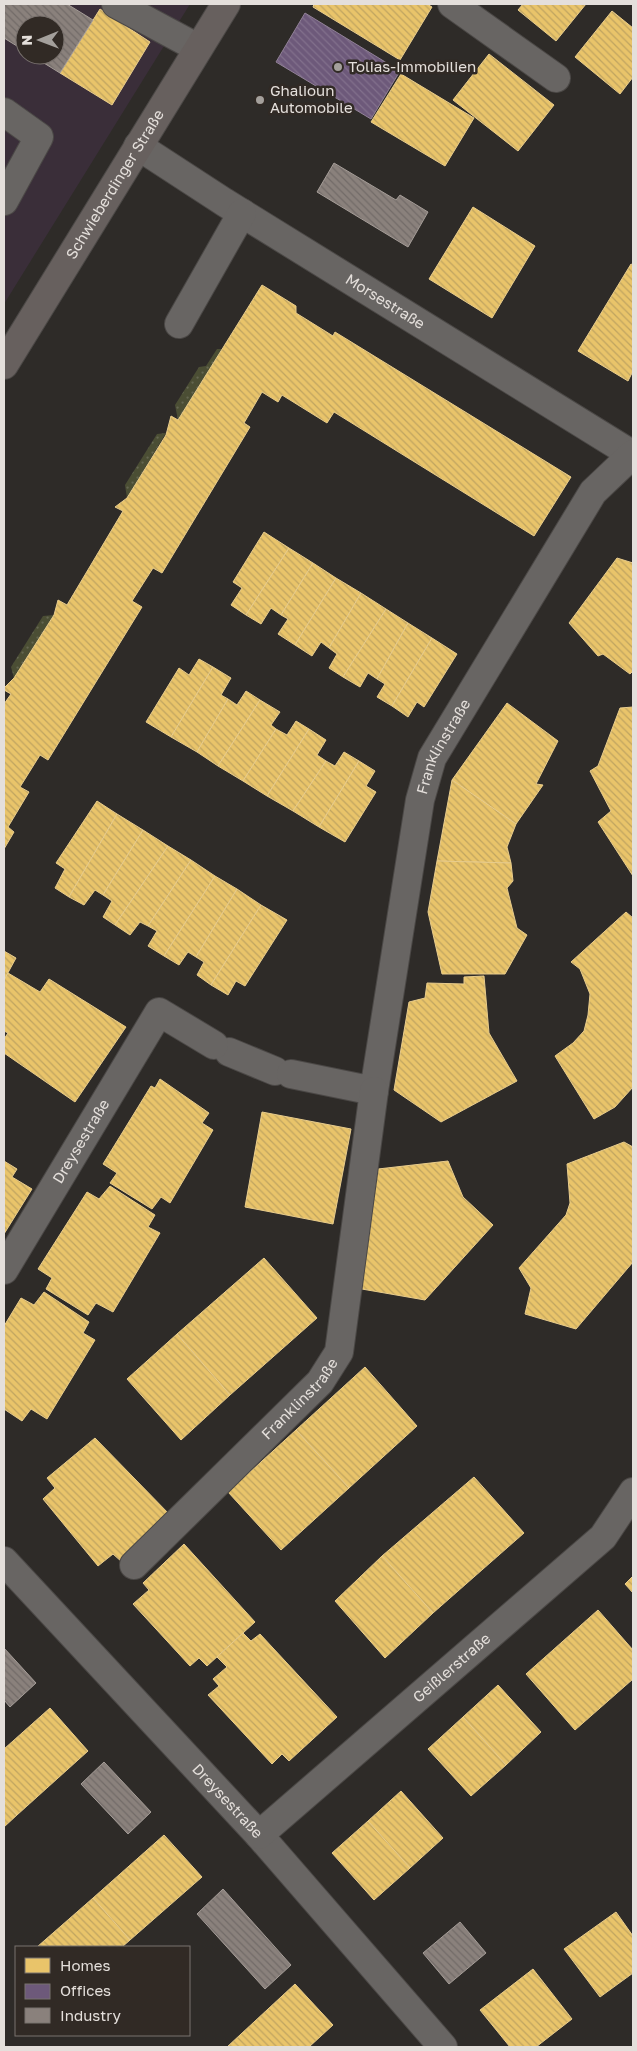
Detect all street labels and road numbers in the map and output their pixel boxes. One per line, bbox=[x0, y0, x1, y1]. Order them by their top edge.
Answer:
street label: Schwieberdinger Straße bbox=[61, 105, 167, 262]
street label: Morsestraße bbox=[343, 269, 429, 332]
street label: Franklinstraße bbox=[412, 695, 474, 796]
street label: Dreysestraße bbox=[48, 1095, 113, 1186]
street label: Franklinstraße bbox=[257, 1354, 341, 1443]
street label: Geißlerstraße bbox=[409, 1629, 494, 1706]
street label: Dreysestraße bbox=[189, 1759, 267, 1842]

